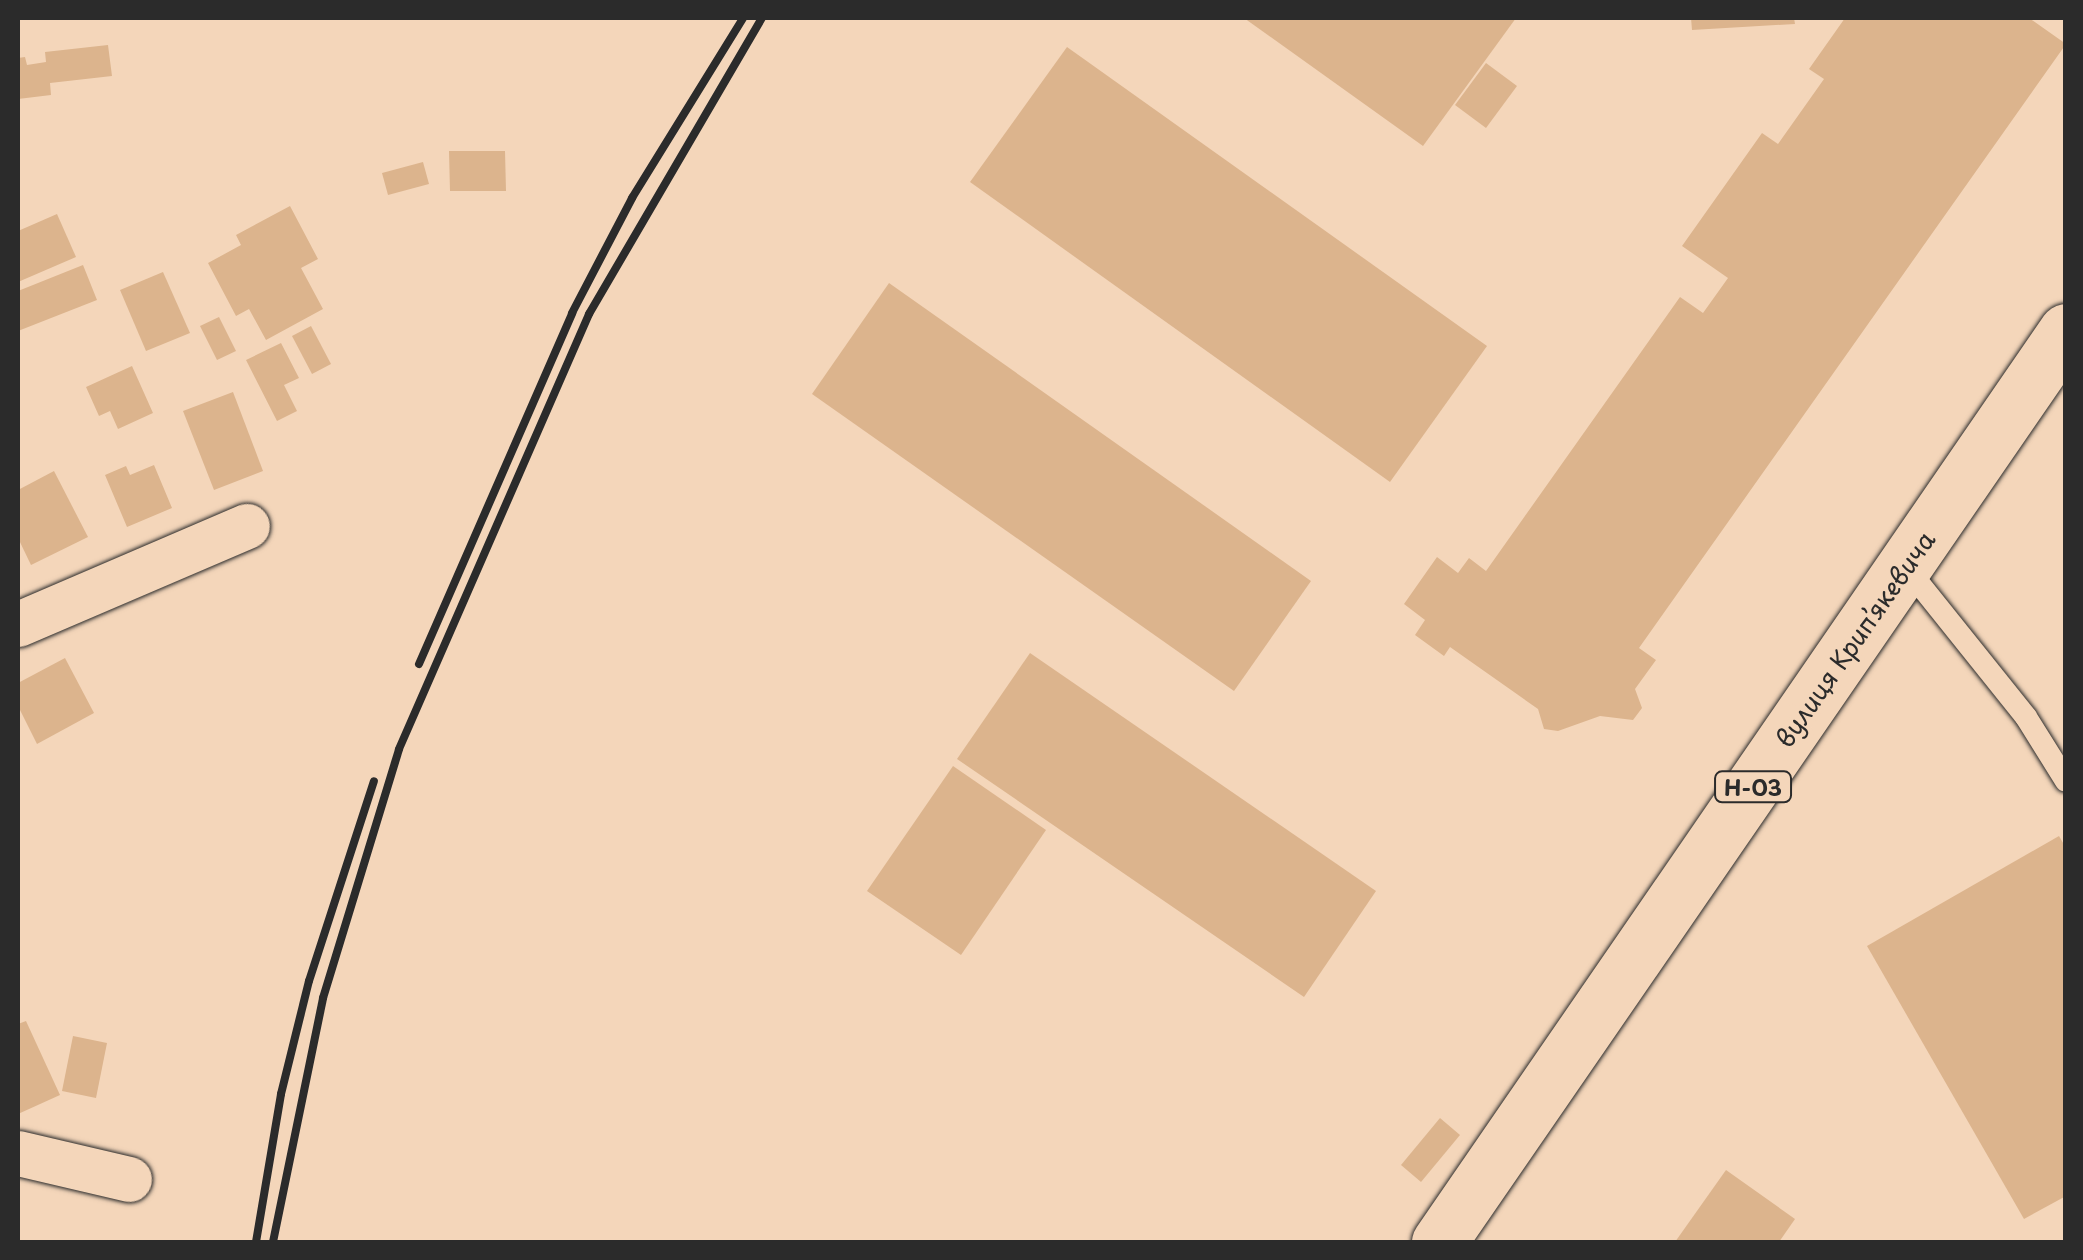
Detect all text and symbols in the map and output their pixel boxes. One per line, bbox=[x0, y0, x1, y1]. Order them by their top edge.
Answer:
street label: вулиця Крипʼякевича bbox=[1769, 525, 1941, 753]
road number: Н-03 bbox=[1713, 770, 1793, 804]

